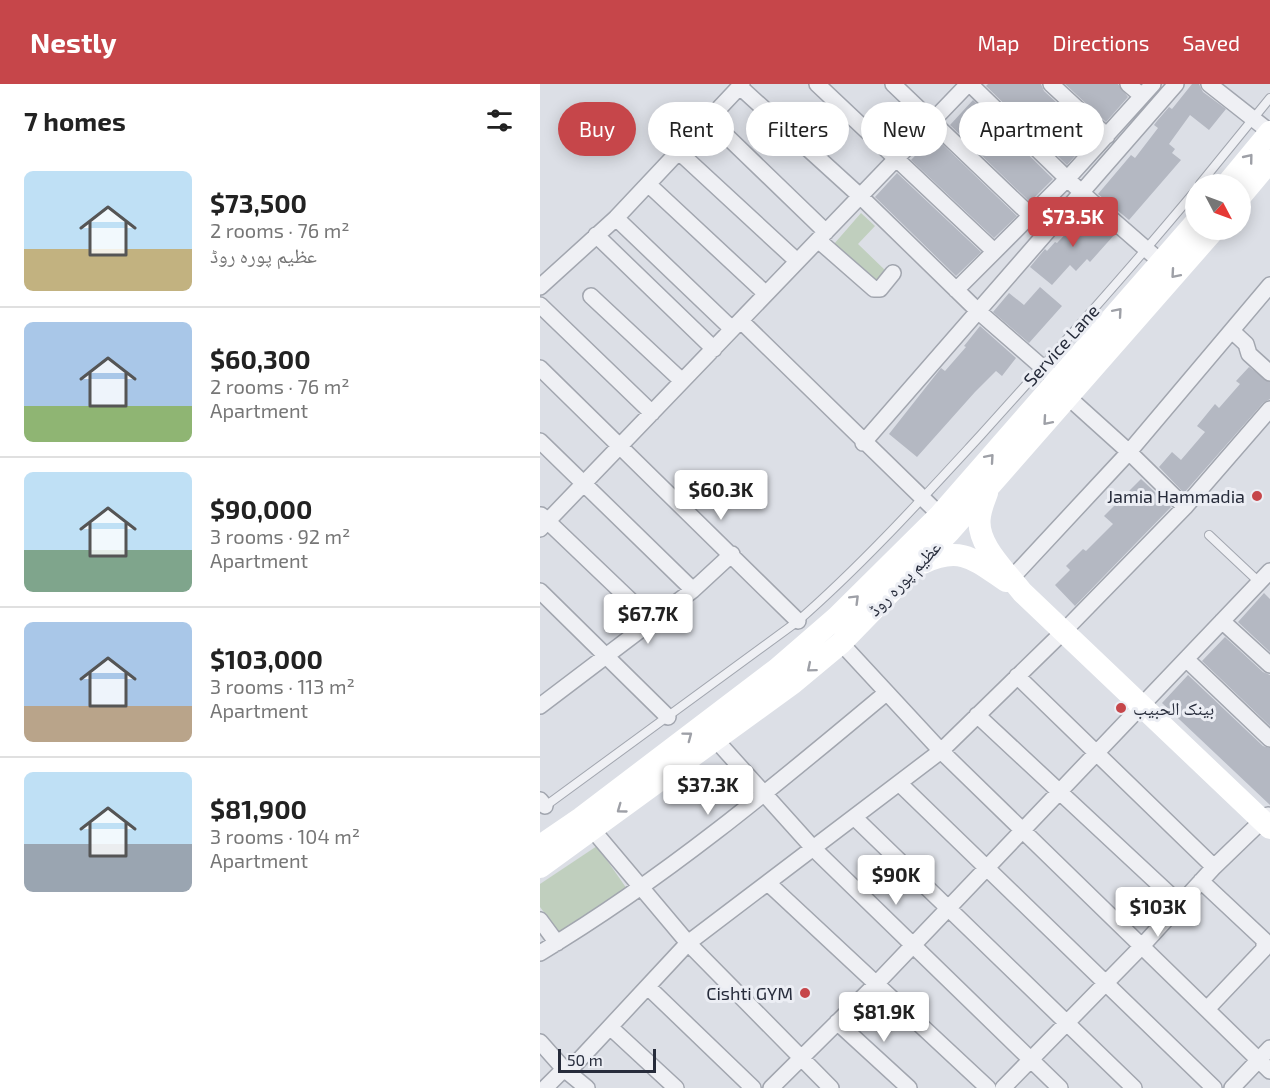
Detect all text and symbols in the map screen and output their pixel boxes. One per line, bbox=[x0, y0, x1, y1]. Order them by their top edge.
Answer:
text: Nestly bbox=[30, 25, 117, 59]
text: Map bbox=[977, 30, 1020, 55]
text: Directions bbox=[1053, 30, 1149, 55]
text: Saved bbox=[1182, 30, 1240, 55]
chip: Buy bbox=[558, 102, 636, 156]
chip: Rent bbox=[648, 102, 734, 156]
chip: Filters bbox=[746, 102, 849, 156]
chip: New bbox=[861, 102, 947, 156]
chip: Apartment bbox=[959, 102, 1104, 156]
icon: filters bbox=[483, 104, 516, 137]
text: 7 homes bbox=[24, 105, 126, 136]
one-way arrow bbox=[1241, 154, 1252, 165]
north arrow bbox=[1185, 174, 1251, 240]
map controls bbox=[1185, 174, 1251, 240]
text: $73,500 bbox=[210, 187, 307, 218]
icon: home bbox=[72, 195, 144, 267]
pin: $73.5K bbox=[1024, 197, 1122, 248]
text: $73.5K bbox=[1042, 204, 1104, 228]
text: 2 rooms · 76 m² bbox=[210, 218, 349, 242]
text: عظیم پورہ روڈ bbox=[210, 243, 317, 267]
one-way arrow bbox=[1171, 267, 1182, 278]
street label: Service Lane bbox=[1019, 300, 1103, 390]
one-way arrow bbox=[1111, 308, 1122, 319]
text: $60,300 bbox=[210, 343, 311, 374]
icon: home bbox=[72, 346, 144, 418]
text: 2 rooms · 76 m² bbox=[210, 374, 349, 398]
text: Apartment bbox=[210, 398, 308, 422]
one-way arrow bbox=[1043, 414, 1054, 425]
one-way arrow bbox=[983, 455, 994, 465]
pin: $60.3K bbox=[672, 470, 770, 521]
text: $60.3K bbox=[689, 477, 753, 501]
place label: Jamia Hammadia bbox=[1107, 485, 1245, 507]
marker: Jamia Hammadia bbox=[1250, 489, 1264, 503]
text: $90,000 bbox=[210, 493, 312, 524]
icon: home bbox=[72, 496, 144, 568]
text: 3 rooms · 92 m² bbox=[210, 524, 350, 548]
street label: عظیم پورہ روڈ bbox=[863, 536, 947, 622]
text: Apartment bbox=[210, 548, 308, 572]
pin: $67.7K bbox=[599, 594, 697, 645]
one-way arrow bbox=[848, 596, 859, 606]
text: $67.7K bbox=[618, 601, 678, 625]
text: $103,000 bbox=[210, 643, 323, 674]
icon: home bbox=[72, 646, 144, 718]
one-way arrow bbox=[807, 661, 818, 672]
text: 3 rooms · 113 m² bbox=[210, 674, 355, 698]
place label: بينک الحبيب bbox=[1133, 697, 1214, 720]
text: Apartment bbox=[210, 698, 308, 722]
marker: بينک الحبيب bbox=[1114, 701, 1128, 715]
one-way arrow bbox=[682, 733, 693, 744]
pin: $37.3K bbox=[659, 765, 757, 816]
text: $37.3K bbox=[677, 772, 739, 796]
text: $81,900 bbox=[210, 793, 307, 824]
icon: home bbox=[72, 796, 144, 868]
one-way arrow bbox=[616, 801, 627, 812]
text: 3 rooms · 104 m² bbox=[210, 824, 360, 848]
text: Apartment bbox=[210, 848, 308, 872]
pin: $90K bbox=[860, 855, 932, 906]
text: $90K bbox=[872, 862, 920, 886]
pin: $103K bbox=[1116, 887, 1200, 938]
text: $103K bbox=[1130, 894, 1186, 918]
place label: Cishti GYM bbox=[706, 982, 793, 1004]
marker: Cishti GYM bbox=[798, 986, 812, 1000]
pin: $81.9K bbox=[835, 992, 933, 1043]
text: $81.9K bbox=[853, 999, 915, 1023]
scale bar bbox=[558, 1046, 656, 1074]
text: 50 m bbox=[567, 1050, 603, 1069]

